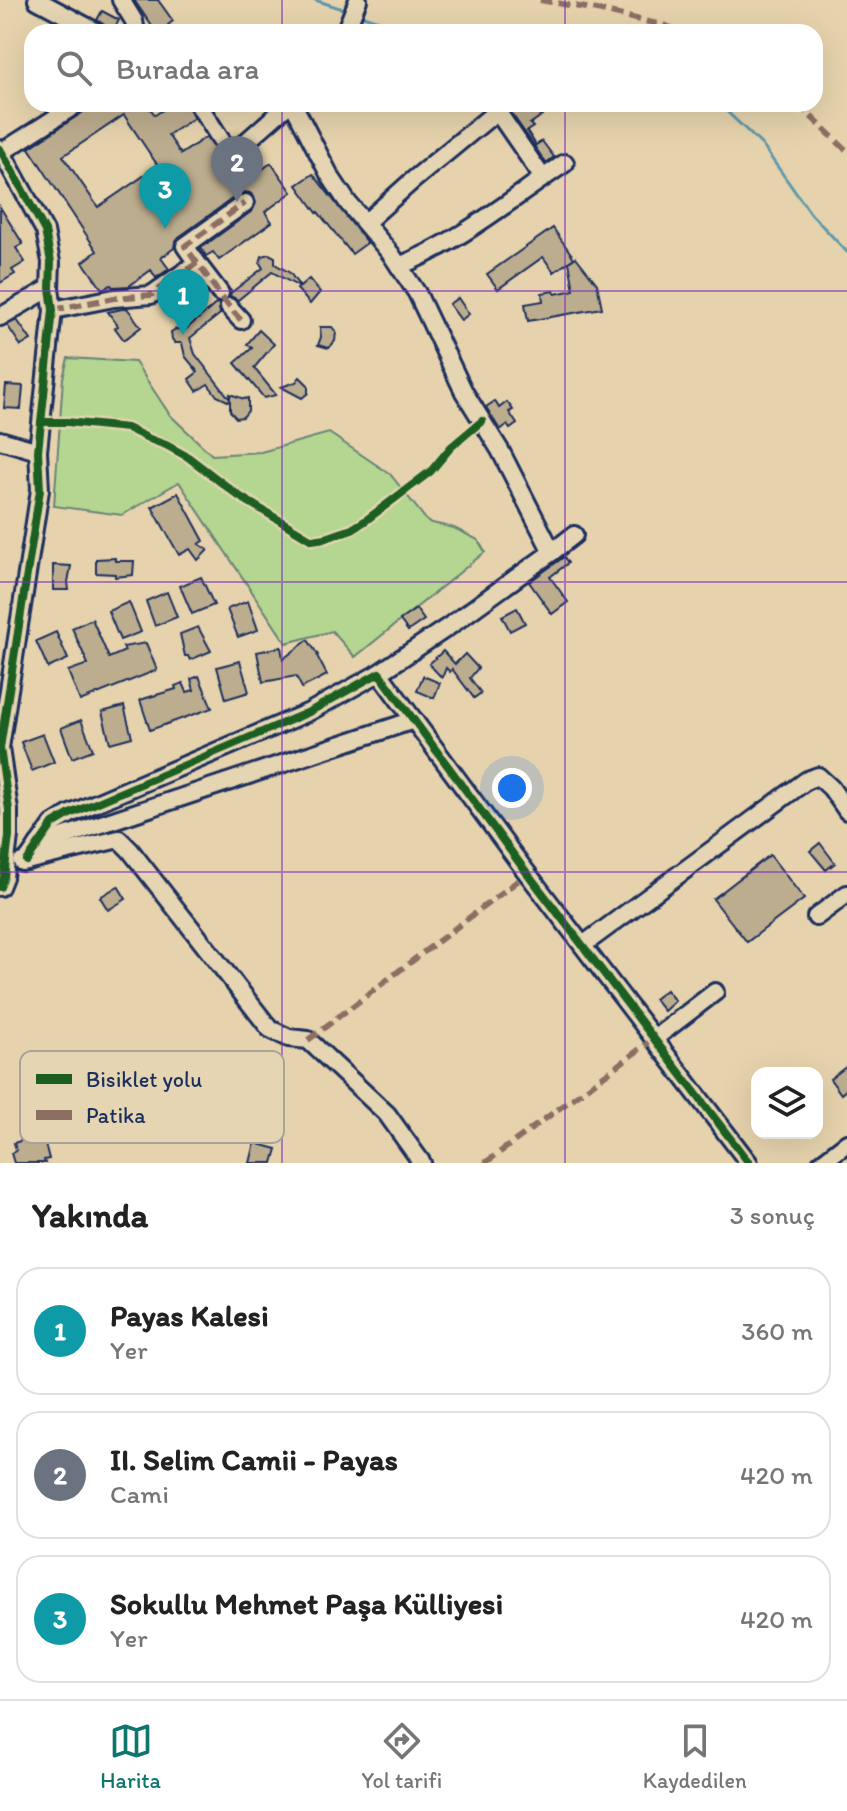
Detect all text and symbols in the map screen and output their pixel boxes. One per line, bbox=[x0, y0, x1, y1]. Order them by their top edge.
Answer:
search box bbox=[24, 24, 823, 112]
icon: search bbox=[52, 46, 96, 90]
text: Burada ara bbox=[116, 50, 259, 87]
pin: 2 bbox=[211, 136, 263, 202]
pin: 3 bbox=[139, 163, 191, 229]
pin: 1 bbox=[157, 269, 209, 335]
your location bbox=[492, 768, 532, 808]
legend bbox=[20, 1051, 284, 1143]
text: Bisiklet yolu bbox=[86, 1066, 202, 1093]
map controls bbox=[751, 1067, 823, 1139]
button: layers bbox=[751, 1067, 823, 1139]
text: Patika bbox=[86, 1102, 146, 1129]
text: Yakında bbox=[32, 1195, 148, 1236]
text: 3 sonuç bbox=[730, 1199, 815, 1231]
text: Payas Kalesi bbox=[110, 1297, 269, 1334]
text: 1 bbox=[54, 1315, 66, 1347]
text: 360 m bbox=[741, 1315, 813, 1347]
text: Yer bbox=[110, 1334, 148, 1366]
text: II. Selim Camii - Payas bbox=[110, 1441, 398, 1478]
text: 2 bbox=[53, 1459, 67, 1491]
text: 420 m bbox=[740, 1459, 813, 1491]
text: Cami bbox=[110, 1478, 169, 1510]
text: Sokullu Mehmet Paşa Külliyesi bbox=[110, 1585, 503, 1622]
text: 3 bbox=[53, 1603, 67, 1635]
text: 420 m bbox=[740, 1603, 813, 1635]
text: Yer bbox=[110, 1622, 148, 1654]
tab: Harita bbox=[100, 1719, 161, 1794]
tab: Yol tarifi bbox=[361, 1719, 442, 1794]
tab: Kaydedilen bbox=[643, 1719, 747, 1794]

